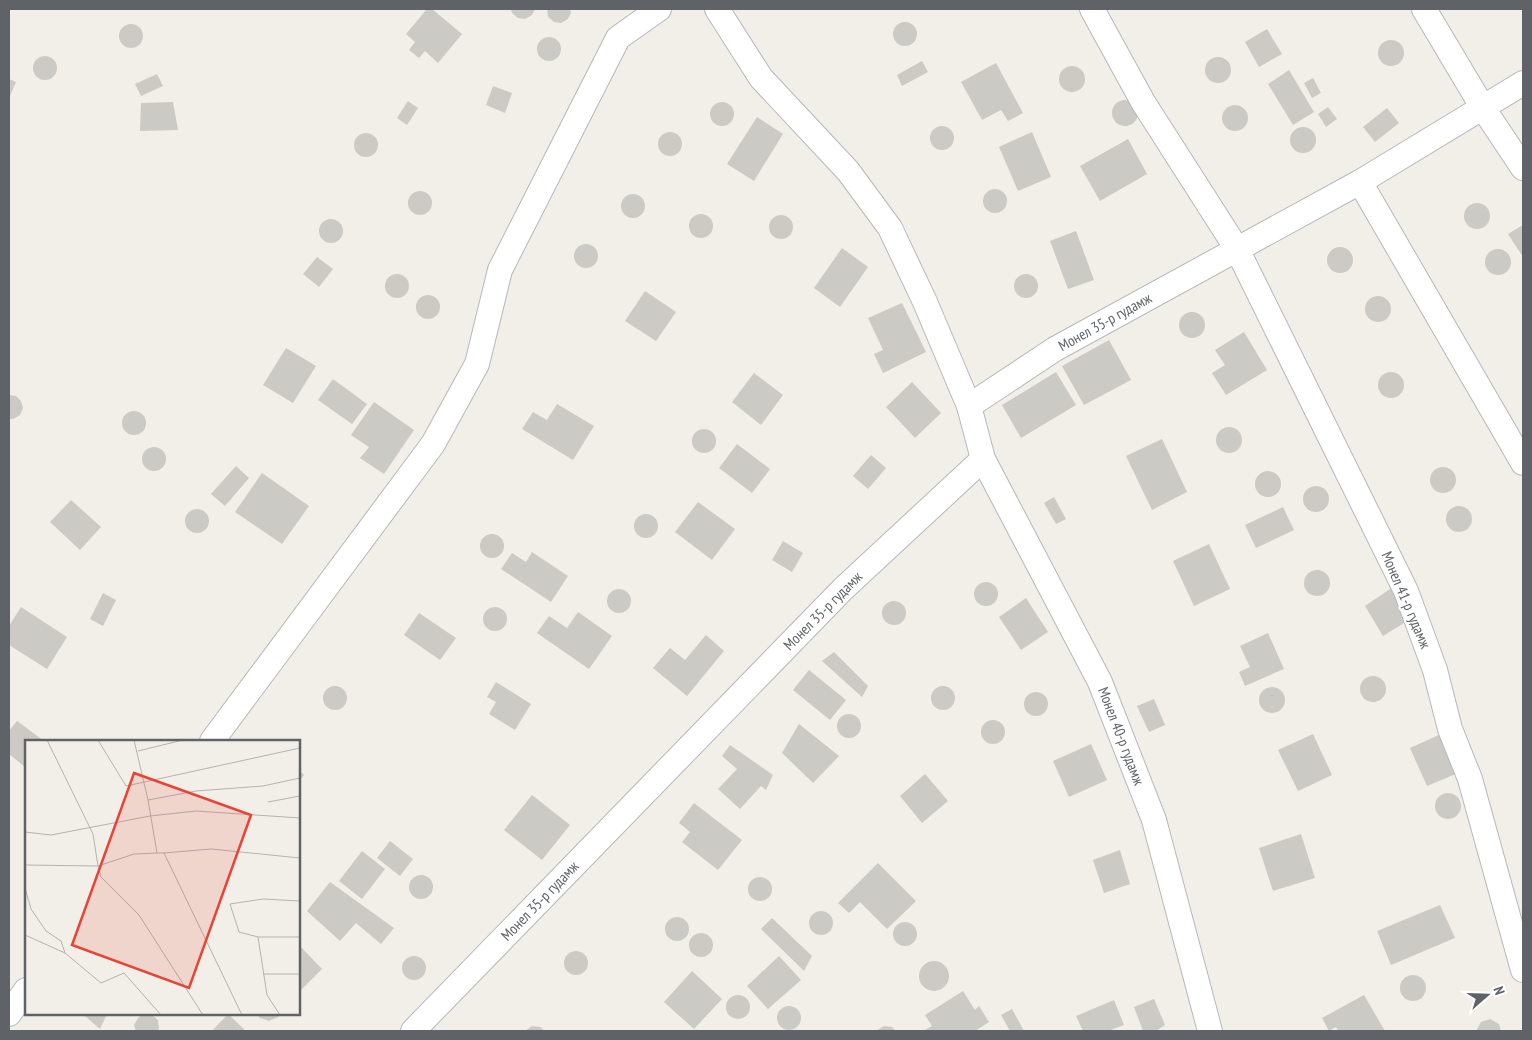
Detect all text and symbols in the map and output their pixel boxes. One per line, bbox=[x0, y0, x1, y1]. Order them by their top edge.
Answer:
street label: Монел 35-р гудамж bbox=[1055, 288, 1156, 355]
street label: Монел 41-р гудамж bbox=[1377, 548, 1436, 652]
street label: Монел 35-р гудамж bbox=[779, 567, 867, 654]
street label: Монел 40-р гудамж bbox=[1094, 684, 1149, 789]
inset map bbox=[25, 740, 300, 1015]
street label: Монел 35-р гудамж bbox=[497, 856, 583, 945]
north arrow bbox=[1462, 970, 1512, 1020]
text: N bbox=[1489, 984, 1509, 997]

